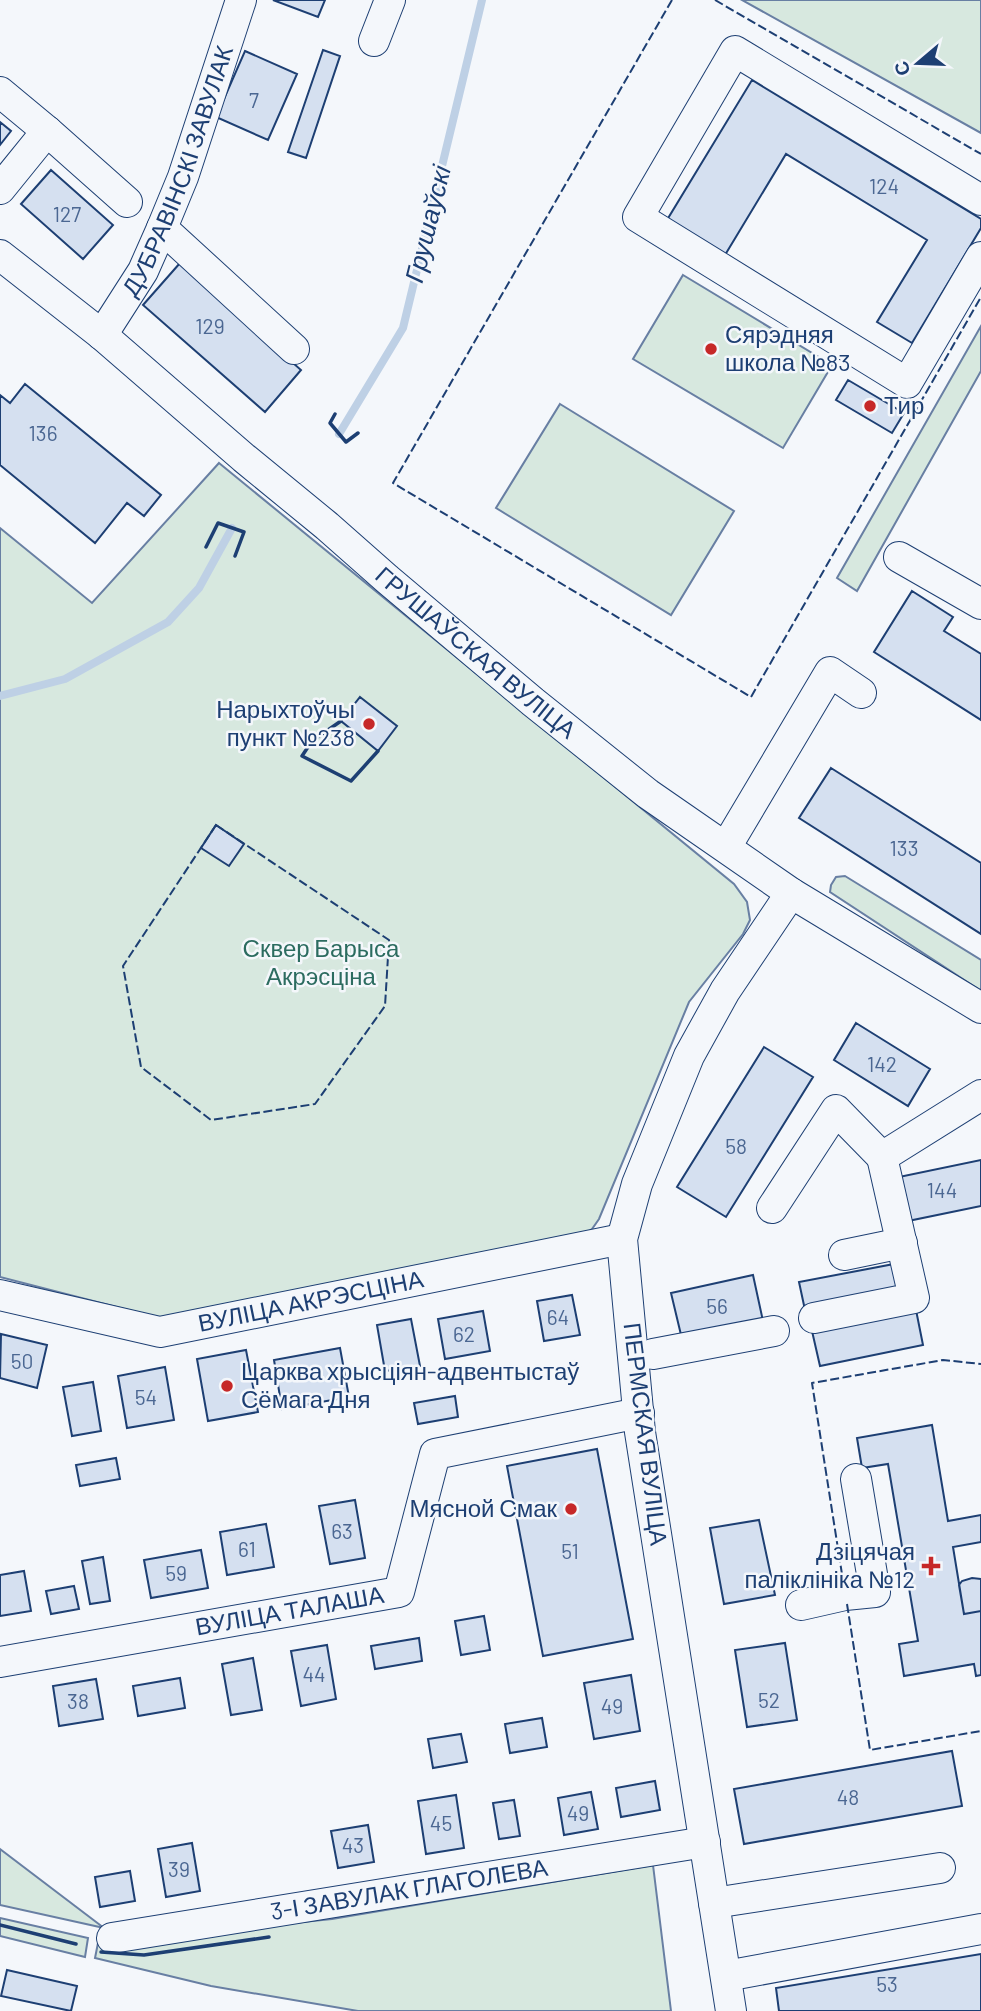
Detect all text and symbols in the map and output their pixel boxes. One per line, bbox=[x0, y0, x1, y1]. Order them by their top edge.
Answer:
north arrow bbox=[883, 28, 953, 98]
street label: ДУБРАВІНСКІ ЗАВУЛАК bbox=[115, 42, 238, 301]
text: С bbox=[888, 58, 915, 79]
house number: 7 bbox=[249, 87, 259, 112]
water label: Грушаўскі bbox=[397, 161, 456, 285]
house number: 124 bbox=[869, 173, 899, 198]
house number: 127 bbox=[53, 201, 81, 226]
house number: 129 bbox=[195, 313, 225, 338]
place label: Сярэдняя школа №83 bbox=[725, 319, 851, 376]
marker: Сярэдняя школа №83 bbox=[703, 341, 719, 357]
place label: Тир bbox=[884, 390, 924, 419]
marker: Тир bbox=[862, 398, 878, 414]
house number: 136 bbox=[29, 420, 57, 445]
street label: ГРУШАЎСКАЯ ВУЛІЦА bbox=[370, 560, 582, 744]
place label: Нарыхтоўчы пункт №238 bbox=[216, 694, 355, 751]
marker: Нарыхтоўчы пункт №238 bbox=[361, 716, 377, 732]
house number: 133 bbox=[890, 835, 918, 860]
park label: Сквер Барыса Акрэсціна bbox=[243, 933, 400, 990]
house number: 142 bbox=[867, 1051, 897, 1076]
house number: 58 bbox=[725, 1133, 747, 1158]
house number: 144 bbox=[927, 1177, 957, 1202]
street label: ВУЛІЦА АКРЭСЦІНА bbox=[195, 1263, 426, 1337]
house number: 56 bbox=[706, 1293, 728, 1318]
house number: 64 bbox=[547, 1304, 569, 1329]
house number: 62 bbox=[453, 1321, 475, 1346]
street label: ПЕРМСКАЯ ВУЛІЦА bbox=[618, 1321, 675, 1547]
house number: 50 bbox=[11, 1348, 33, 1373]
place label: Царква хрысціян-адвентыстаў Сёмага Дня bbox=[241, 1356, 579, 1413]
marker: Царква хрысціян-адвентыстаў Сёмага Дня bbox=[219, 1378, 235, 1394]
house number: 54 bbox=[135, 1384, 157, 1409]
place label: Мясной Смак bbox=[410, 1493, 557, 1522]
marker: Мясной Смак bbox=[563, 1501, 579, 1517]
house number: 63 bbox=[331, 1518, 353, 1543]
house number: 61 bbox=[238, 1536, 256, 1561]
place label: Дзіцячая паліклініка №12 bbox=[744, 1536, 915, 1593]
house number: 51 bbox=[561, 1538, 579, 1563]
marker: Дзіцячая паліклініка №12 bbox=[921, 1556, 941, 1576]
house number: 59 bbox=[165, 1560, 187, 1585]
street label: ВУЛІЦА ТАЛАША bbox=[193, 1579, 386, 1640]
house number: 44 bbox=[302, 1661, 326, 1686]
house number: 52 bbox=[758, 1687, 780, 1712]
house number: 38 bbox=[67, 1688, 89, 1713]
house number: 49 bbox=[601, 1693, 623, 1718]
house number: 48 bbox=[837, 1784, 859, 1809]
house number: 49 bbox=[567, 1800, 589, 1825]
house number: 45 bbox=[430, 1810, 452, 1835]
house number: 43 bbox=[342, 1832, 364, 1857]
street label: 3-І ЗАВУЛАК ГЛАГОЛЕВА bbox=[268, 1852, 550, 1925]
house number: 39 bbox=[168, 1856, 190, 1881]
house number: 53 bbox=[876, 1971, 898, 1996]

